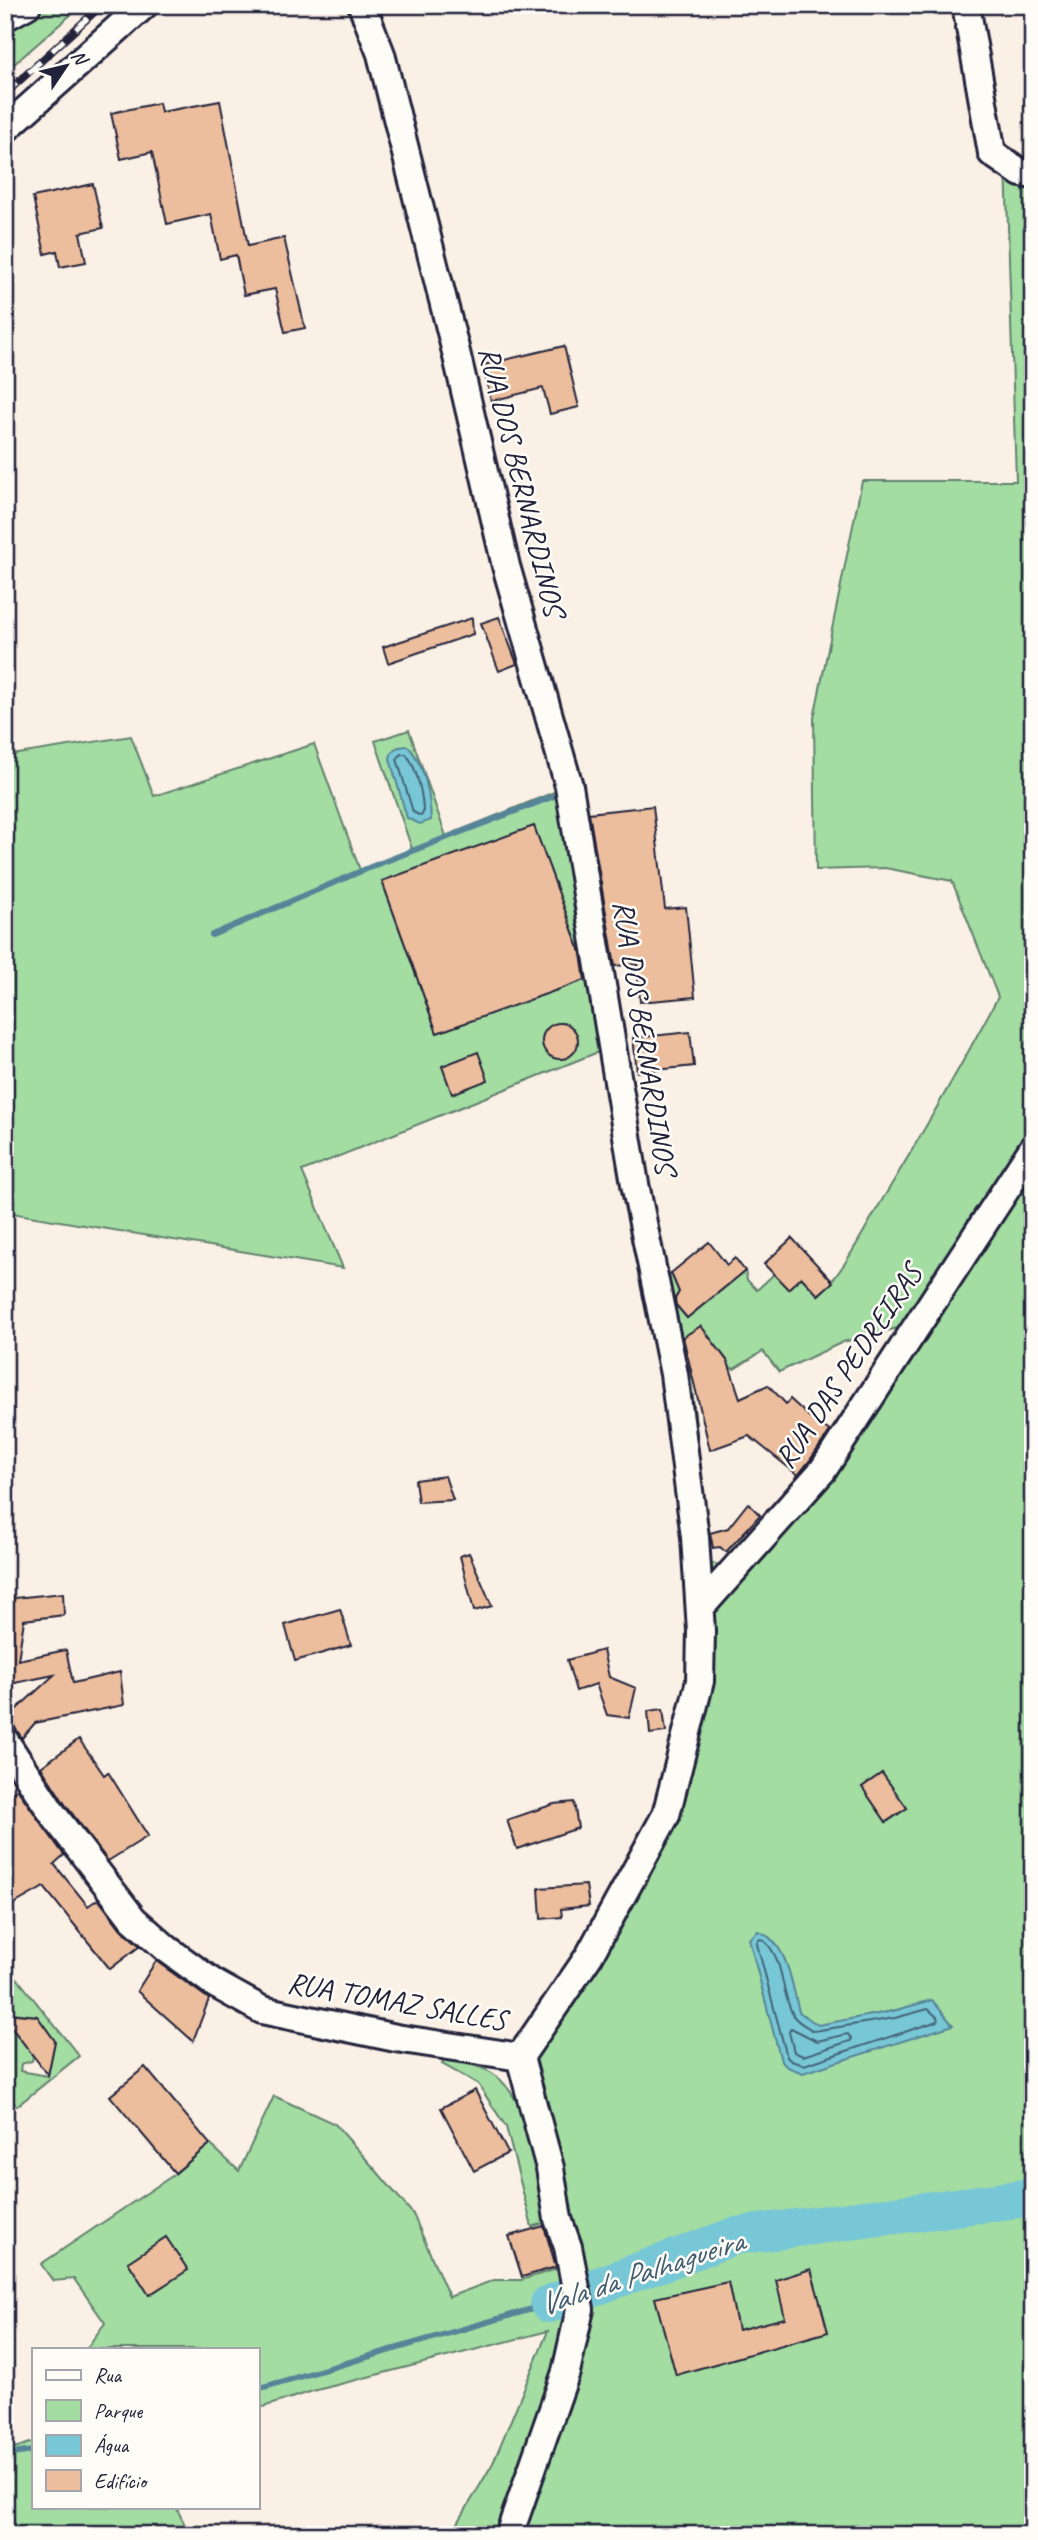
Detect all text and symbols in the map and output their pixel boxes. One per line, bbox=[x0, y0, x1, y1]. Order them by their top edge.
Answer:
north arrow bbox=[32, 32, 102, 102]
text: N bbox=[66, 45, 94, 71]
street label: RUA DOS BERNARDINOS bbox=[470, 342, 575, 625]
street label: RUA DOS BERNARDINOS bbox=[605, 898, 686, 1182]
street label: RUA DAS PEDREIRAS bbox=[766, 1254, 932, 1475]
street label: RUA TOMAZ SALLES bbox=[285, 1963, 513, 2040]
water label: Vala da Palhagueira bbox=[534, 2219, 752, 2325]
legend bbox=[32, 2348, 259, 2508]
text: Rua bbox=[94, 2362, 122, 2388]
text: Parque bbox=[94, 2398, 143, 2424]
text: Água bbox=[94, 2432, 130, 2458]
text: Edifício bbox=[94, 2468, 149, 2494]

